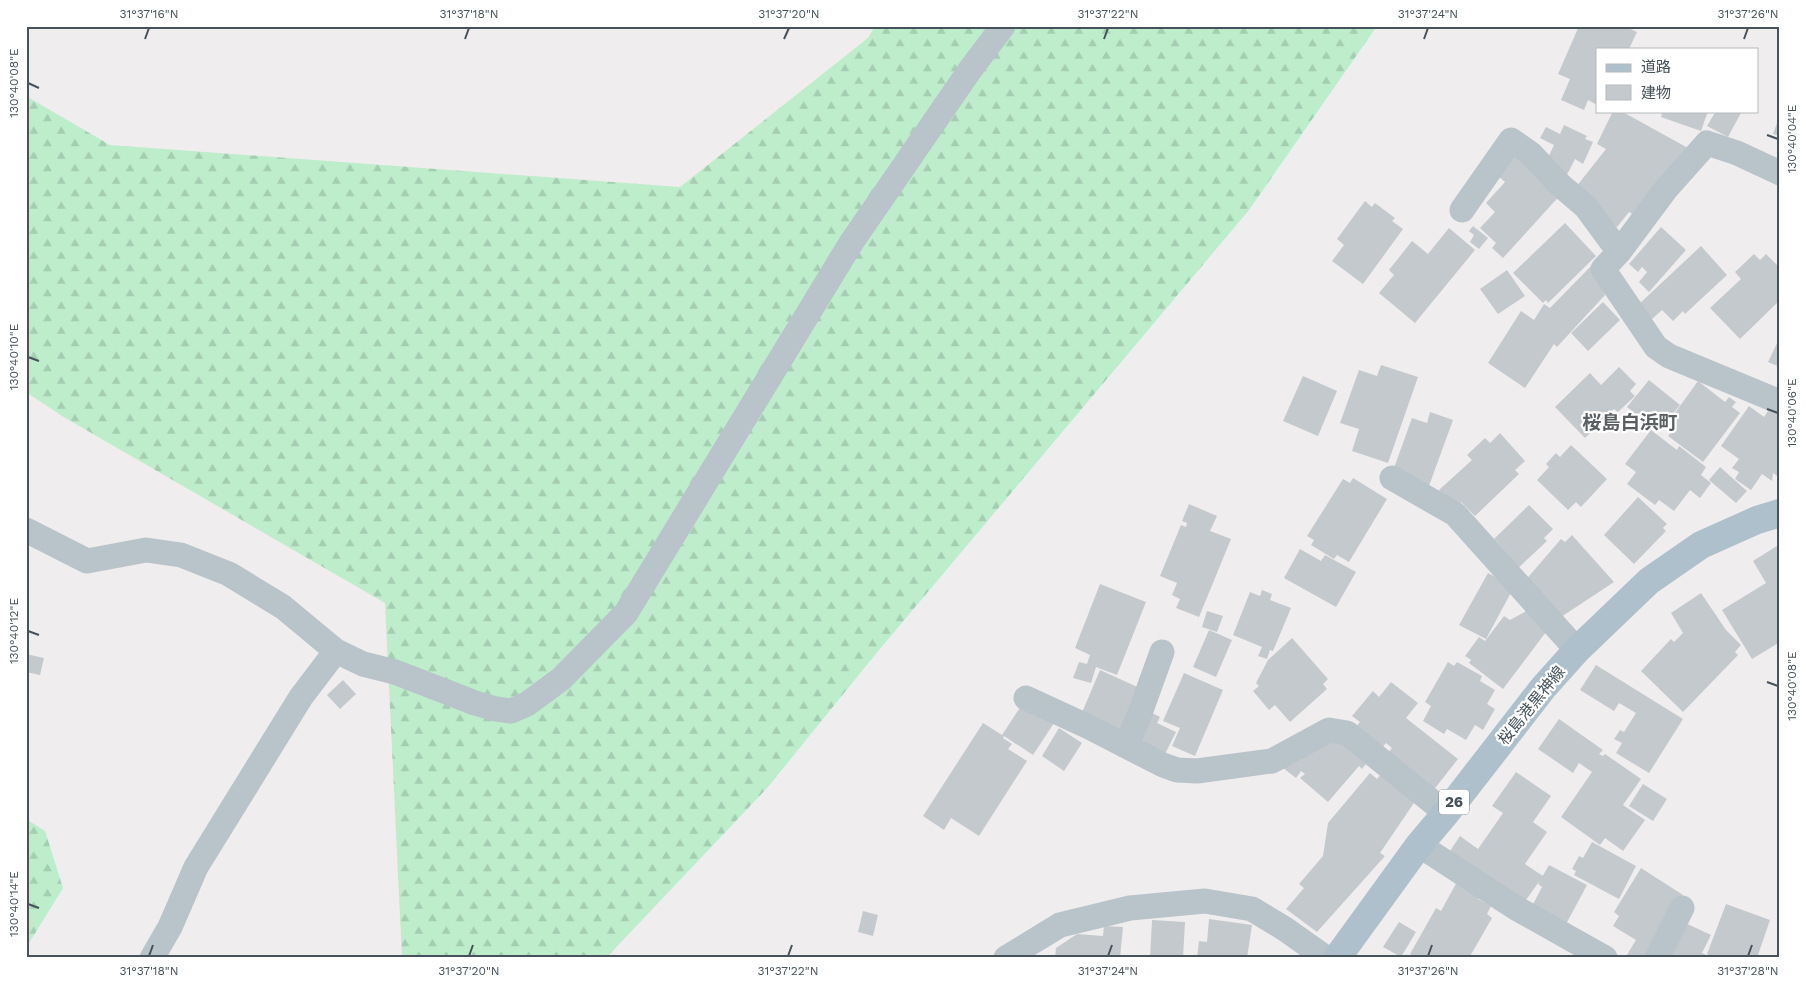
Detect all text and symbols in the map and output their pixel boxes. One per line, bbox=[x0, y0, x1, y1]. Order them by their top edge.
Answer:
text: 31°37'16"N bbox=[120, 7, 178, 21]
text: 31°37'18"N bbox=[440, 7, 498, 21]
text: 31°37'20"N bbox=[758, 7, 820, 21]
text: 31°37'22"N bbox=[1078, 7, 1138, 21]
text: 31°37'24"N bbox=[1398, 7, 1458, 21]
text: 31°37'26"N bbox=[1717, 7, 1779, 21]
text: 130°40'08"E bbox=[7, 48, 21, 118]
legend bbox=[1596, 48, 1758, 112]
text: 道路 bbox=[1641, 58, 1671, 76]
text: 建物 bbox=[1641, 84, 1671, 102]
text: 130°40'04"E bbox=[1785, 104, 1799, 173]
text: 130°40'10"E bbox=[7, 323, 21, 390]
text: 130°40'06"E bbox=[1785, 378, 1799, 448]
district label: 桜島白浜町 bbox=[1582, 411, 1678, 434]
text: 130°40'12"E bbox=[7, 598, 21, 664]
text: 130°40'08"E bbox=[1785, 651, 1799, 721]
street label: 桜島港黒神線 bbox=[1494, 662, 1569, 749]
road number: 26 bbox=[1439, 790, 1469, 814]
text: 130°40'14"E bbox=[7, 871, 21, 937]
text: 31°37'18"N bbox=[120, 964, 178, 978]
text: 31°37'20"N bbox=[438, 964, 500, 978]
text: 31°37'22"N bbox=[758, 964, 818, 978]
text: 31°37'24"N bbox=[1078, 964, 1138, 978]
text: 31°37'26"N bbox=[1397, 964, 1459, 978]
text: 31°37'28"N bbox=[1717, 964, 1779, 978]

